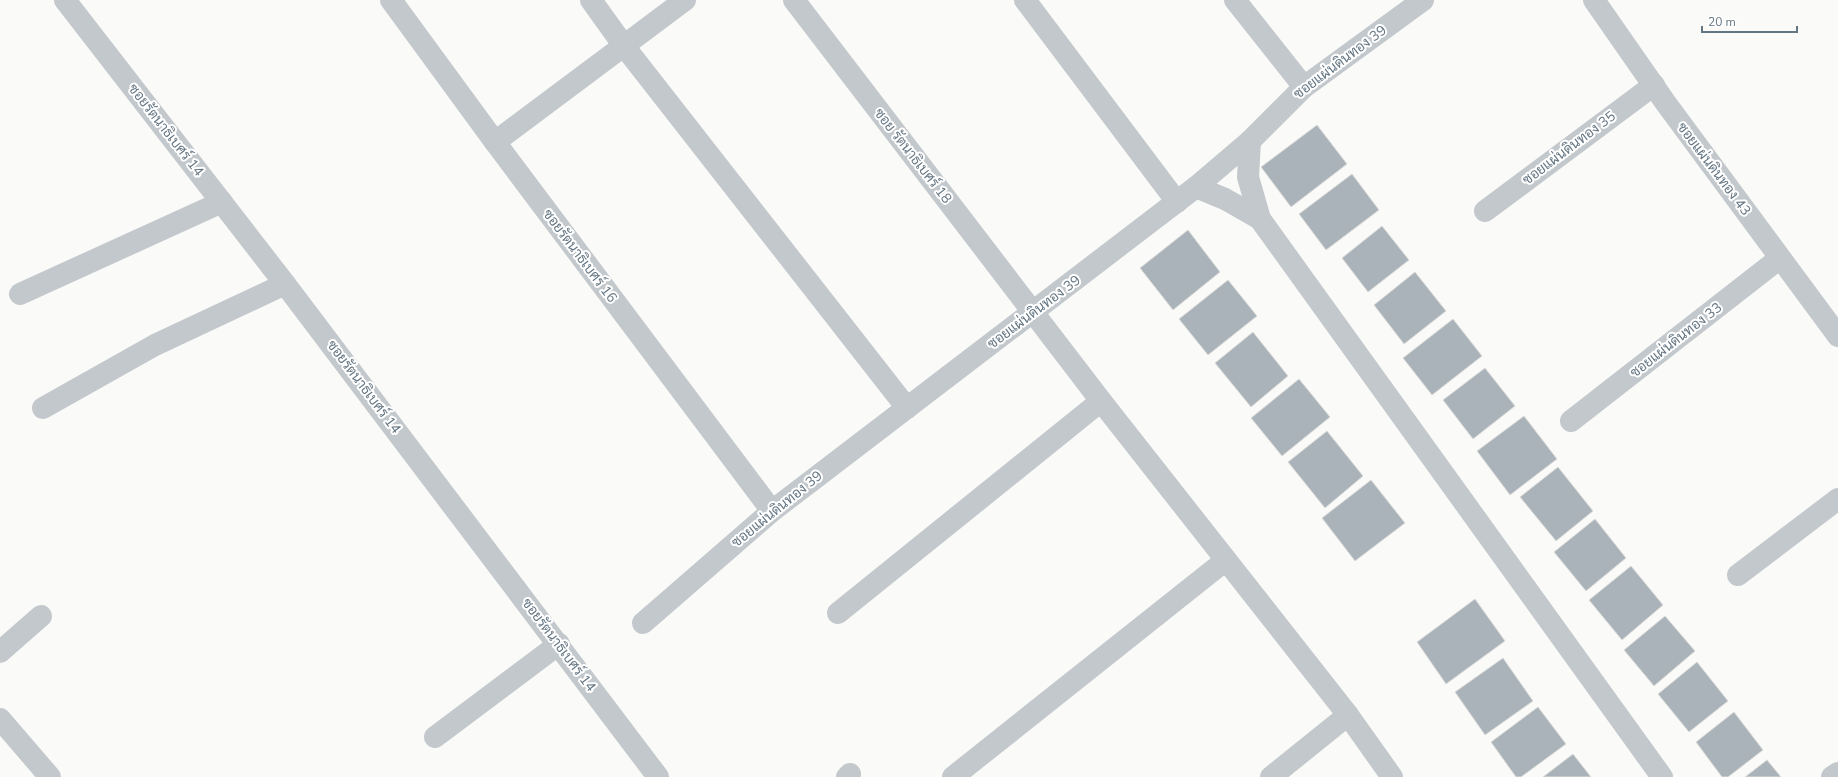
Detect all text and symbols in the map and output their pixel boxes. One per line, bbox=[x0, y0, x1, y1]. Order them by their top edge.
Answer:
scale bar bbox=[1702, 8, 1797, 34]
text: 20 m bbox=[1708, 14, 1736, 30]
street label: ซอยแผ่นดินทอง 39 bbox=[1290, 21, 1390, 103]
street label: ซอยรัตนาธิเบศร์ 14 bbox=[124, 80, 208, 180]
street label: ซอย รัตนาธิเบศร์ 18 bbox=[870, 104, 956, 208]
street label: ซอยแผ่นดินทอง 35 bbox=[1519, 107, 1619, 189]
street label: ซอยแผ่นดินทอง 43 bbox=[1673, 119, 1755, 219]
street label: ซอยรัตนาธิเบศร์ 16 bbox=[539, 205, 621, 307]
street label: ซอยแผ่นดินทอง 39 bbox=[984, 271, 1084, 353]
street label: ซอยแผ่นดินทอง 33 bbox=[1626, 298, 1726, 382]
street label: ซอยรัตนาธิเบศร์ 14 bbox=[323, 336, 405, 438]
street label: ซอยแผ่นดินทอง 39 bbox=[728, 466, 826, 552]
street label: ซอยรัตนาธิเบศร์ 14 bbox=[518, 594, 600, 696]

